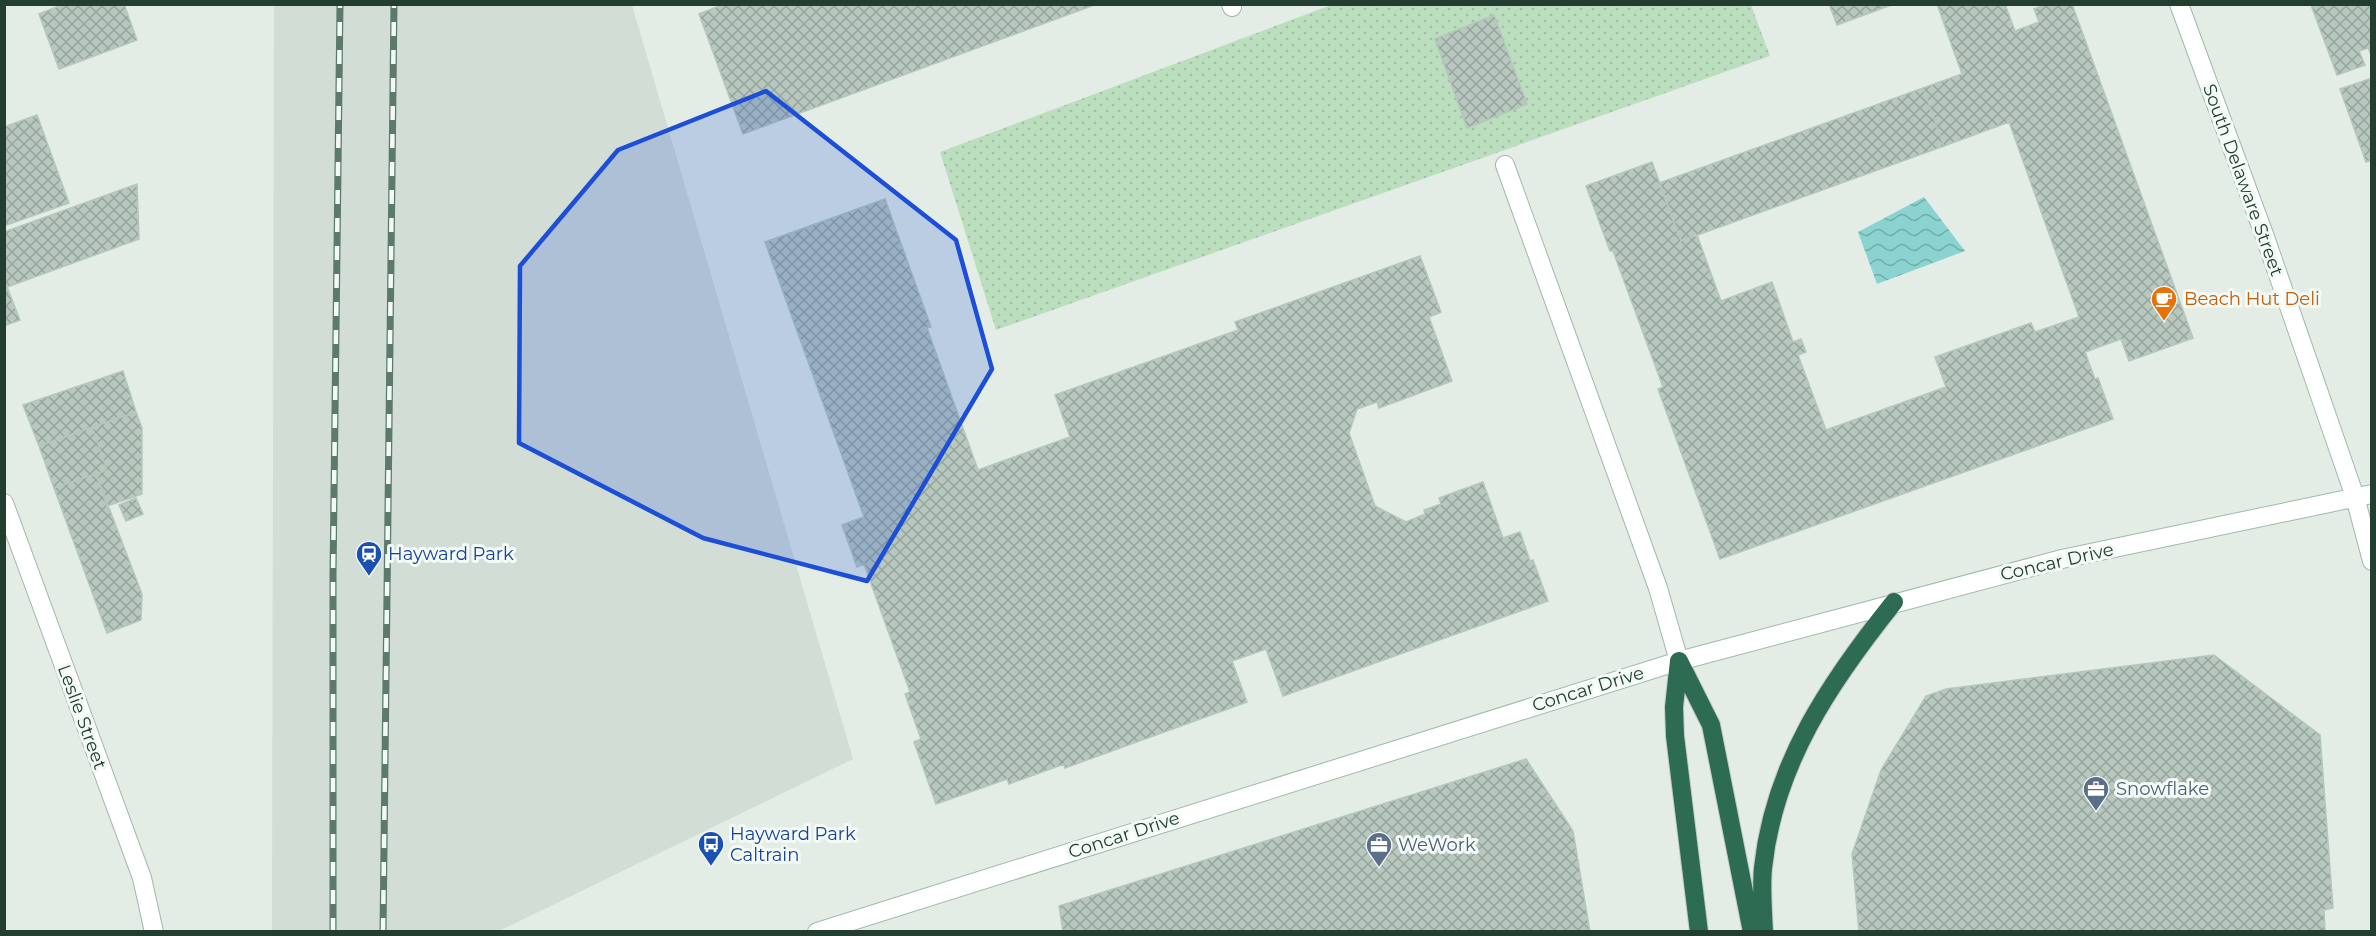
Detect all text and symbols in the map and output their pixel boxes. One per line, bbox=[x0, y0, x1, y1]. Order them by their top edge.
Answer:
street label: South Delaware Street bbox=[2198, 81, 2288, 279]
cafe icon: Beach Hut Deli bbox=[2149, 284, 2179, 322]
place label: Beach Hut Deli bbox=[2184, 288, 2320, 310]
street label: Concar Drive bbox=[1998, 538, 2116, 586]
station icon: Hayward Park bbox=[354, 539, 384, 577]
place label: Hayward Park bbox=[388, 543, 514, 565]
street label: Leslie Street bbox=[53, 662, 111, 772]
street label: Concar Drive bbox=[1529, 662, 1647, 716]
office icon: Snowflake bbox=[2081, 774, 2111, 812]
place label: Snowflake bbox=[2116, 778, 2209, 800]
street label: Concar Drive bbox=[1066, 807, 1183, 863]
place label: Hayward Park Caltrain bbox=[730, 823, 856, 866]
bus stop icon: Hayward Park Caltrain bbox=[696, 829, 726, 867]
office icon: WeWork bbox=[1364, 830, 1394, 868]
place label: WeWork bbox=[1398, 834, 1476, 856]

